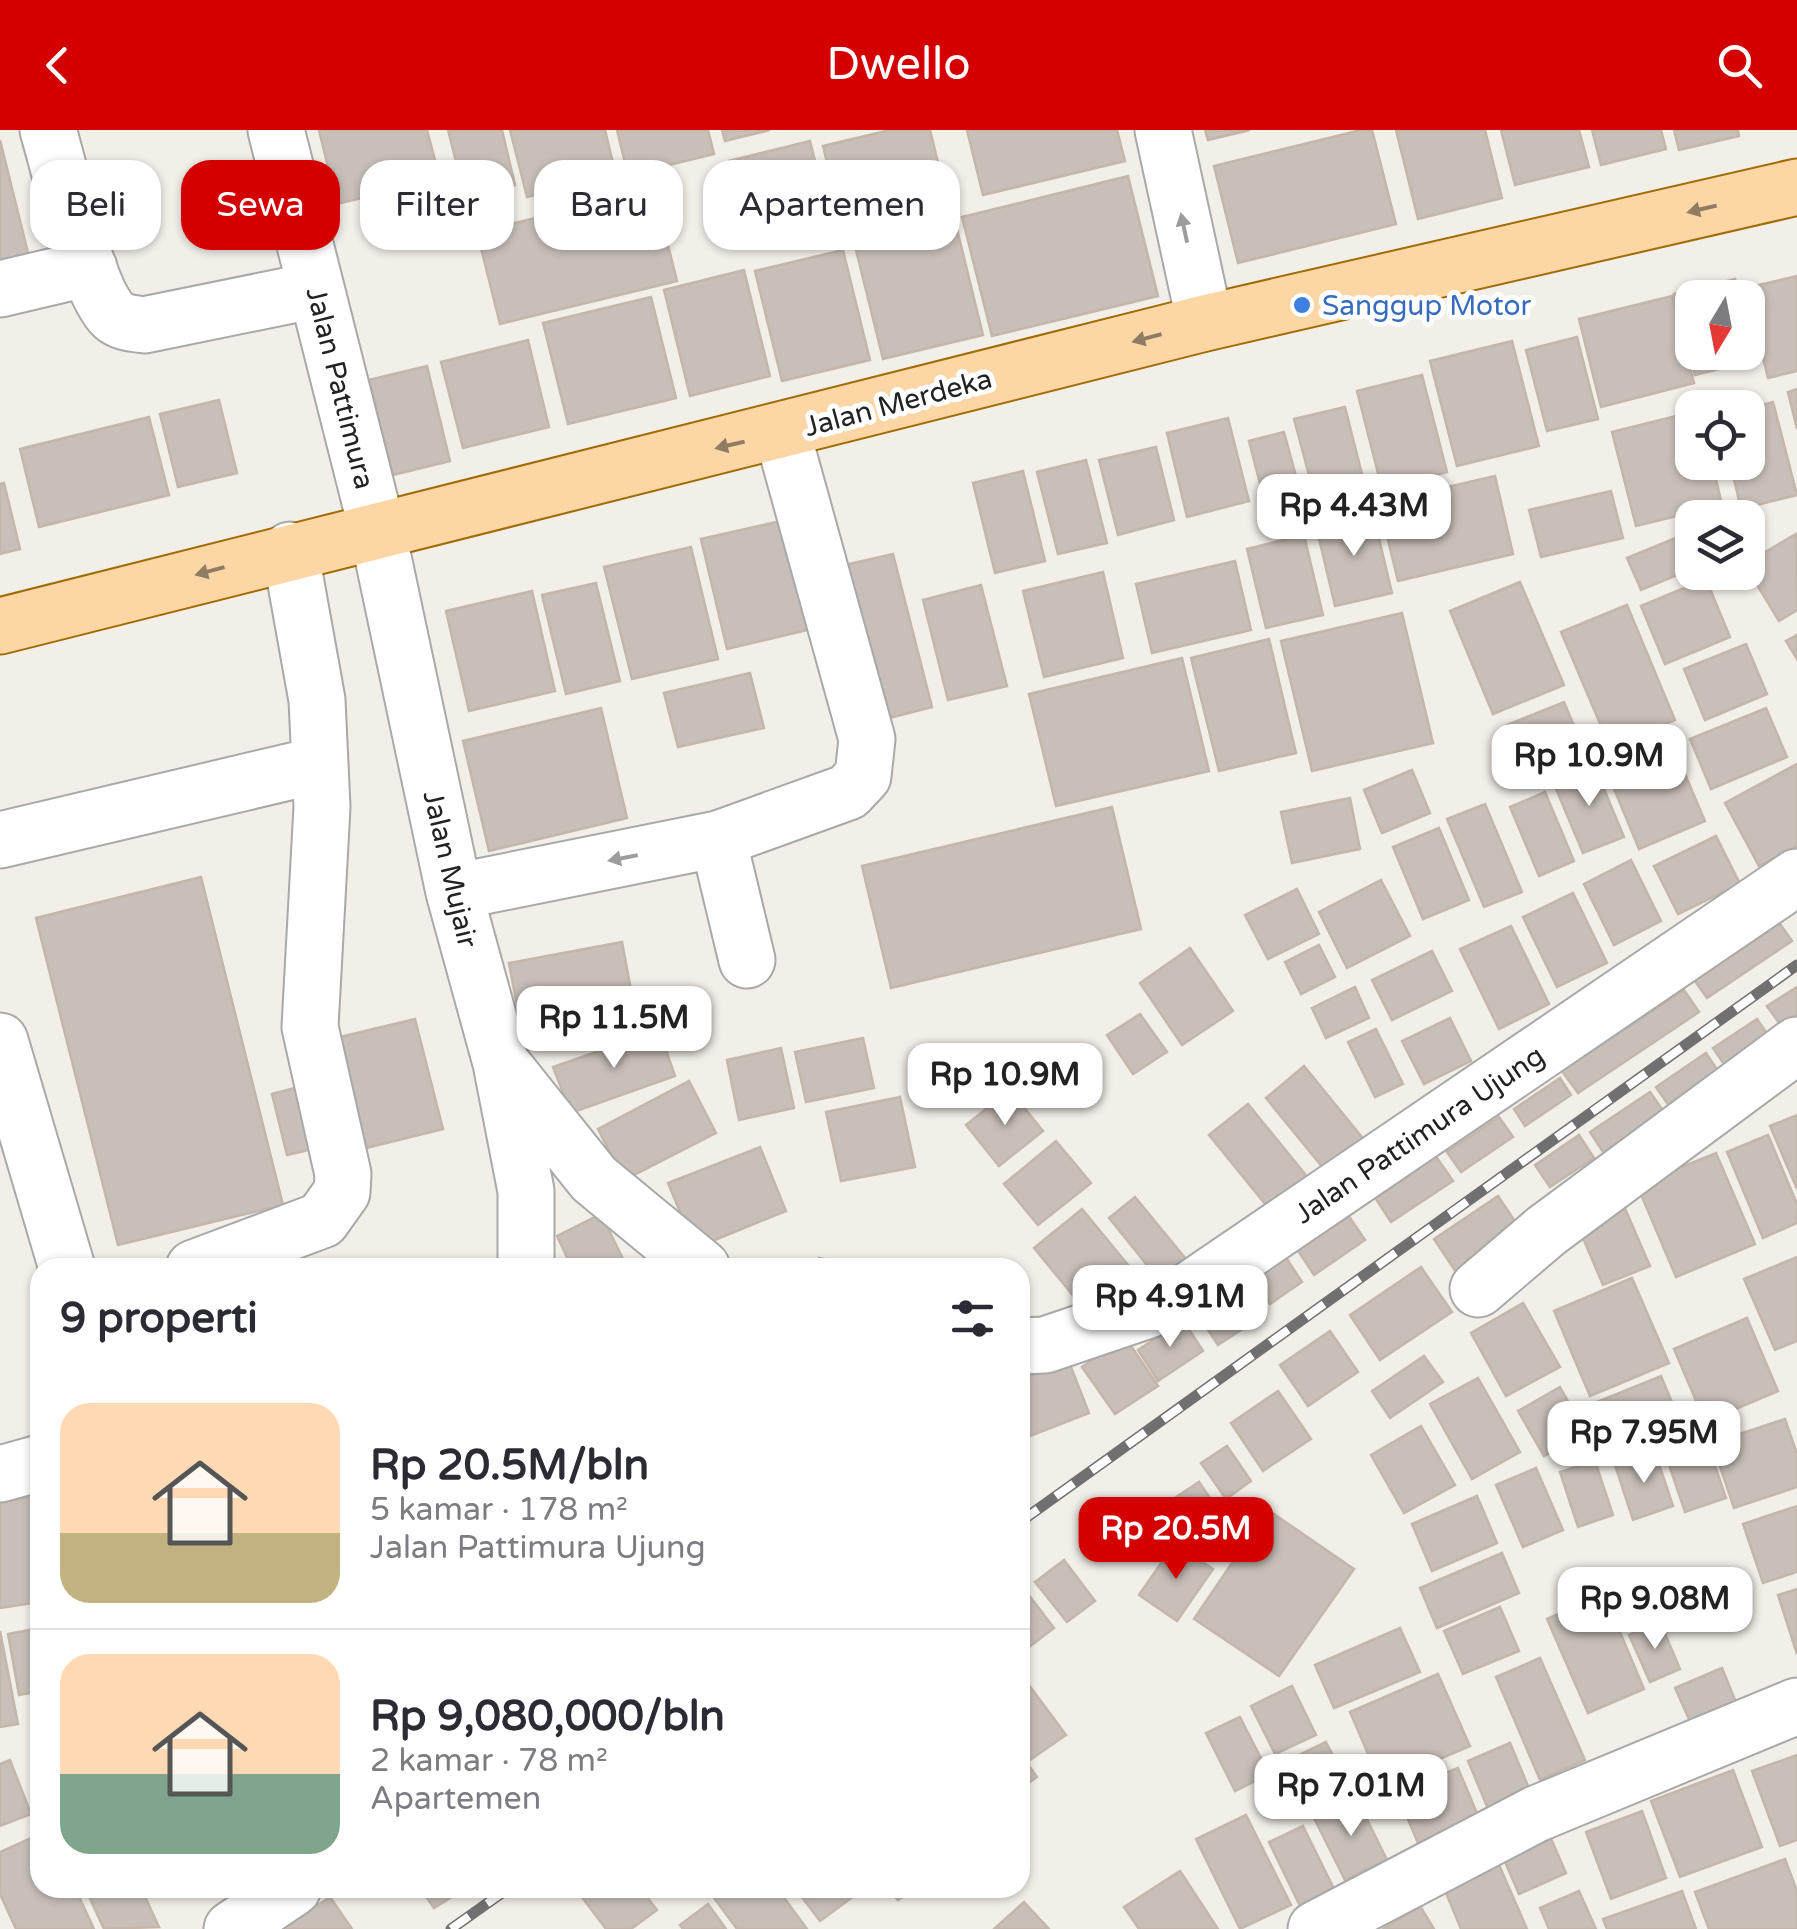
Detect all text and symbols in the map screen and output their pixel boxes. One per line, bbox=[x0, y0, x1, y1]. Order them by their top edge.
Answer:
icon: back bbox=[30, 38, 85, 93]
text: Dwello bbox=[826, 38, 971, 92]
icon: search bbox=[1712, 38, 1767, 93]
chip: Beli bbox=[30, 160, 161, 250]
chip: Sewa bbox=[181, 160, 340, 250]
chip: Filter bbox=[360, 160, 514, 250]
chip: Baru bbox=[534, 160, 683, 250]
chip: Apartemen bbox=[703, 160, 960, 250]
one-way arrow bbox=[1686, 202, 1717, 217]
one-way arrow bbox=[1176, 212, 1191, 243]
north arrow bbox=[1675, 280, 1765, 370]
map controls bbox=[1675, 280, 1765, 590]
street label: Jalan Pattimura bbox=[299, 284, 382, 493]
place label: Sanggup Motor bbox=[1322, 289, 1531, 323]
marker: Sanggup Motor bbox=[1291, 294, 1313, 316]
one-way arrow bbox=[1131, 331, 1162, 346]
street label: Jalan Merdeka bbox=[801, 362, 996, 444]
button: locate bbox=[1675, 390, 1765, 480]
one-way arrow bbox=[714, 438, 745, 453]
pin: Rp 4.43M bbox=[1251, 474, 1457, 559]
text: Rp 4.43M bbox=[1279, 487, 1429, 525]
button: layers bbox=[1675, 500, 1765, 590]
one-way arrow bbox=[194, 564, 225, 579]
pin: Rp 10.9M bbox=[1486, 724, 1692, 809]
text: Rp 10.9M bbox=[1514, 737, 1664, 775]
street label: Jalan Mujair bbox=[415, 787, 485, 951]
one-way arrow bbox=[607, 851, 638, 866]
pin: Rp 11.5M bbox=[511, 986, 717, 1071]
text: Rp 11.5M bbox=[539, 999, 689, 1037]
street label: Jalan Pattimura Ujung bbox=[1288, 1039, 1551, 1231]
pin: Rp 10.9M bbox=[902, 1043, 1108, 1128]
text: Rp 10.9M bbox=[930, 1056, 1080, 1094]
pin: Rp 4.91M bbox=[1067, 1265, 1273, 1350]
text: Rp 4.91M bbox=[1095, 1278, 1245, 1316]
icon: filters bbox=[945, 1291, 1000, 1346]
text: 9 properti bbox=[60, 1293, 258, 1344]
pin: Rp 7.95M bbox=[1541, 1401, 1747, 1486]
text: Rp 7.95M bbox=[1569, 1414, 1719, 1452]
text: Rp 20.5M/bln bbox=[370, 1440, 649, 1491]
icon: home bbox=[140, 1443, 260, 1563]
text: 5 kamar · 178 m² bbox=[370, 1491, 628, 1529]
pin: Rp 20.5M bbox=[1073, 1497, 1279, 1582]
text: Rp 20.5M bbox=[1101, 1510, 1251, 1548]
text: Jalan Pattimura Ujung bbox=[370, 1529, 706, 1567]
pin: Rp 9.08M bbox=[1552, 1567, 1758, 1652]
text: Rp 9.08M bbox=[1580, 1580, 1730, 1618]
text: Rp 9,080,000/bln bbox=[370, 1691, 725, 1742]
icon: home bbox=[140, 1694, 260, 1814]
text: 2 kamar · 78 m² bbox=[370, 1742, 608, 1780]
pin: Rp 7.01M bbox=[1248, 1754, 1454, 1839]
text: Rp 7.01M bbox=[1276, 1767, 1426, 1805]
text: Apartemen bbox=[370, 1780, 541, 1818]

